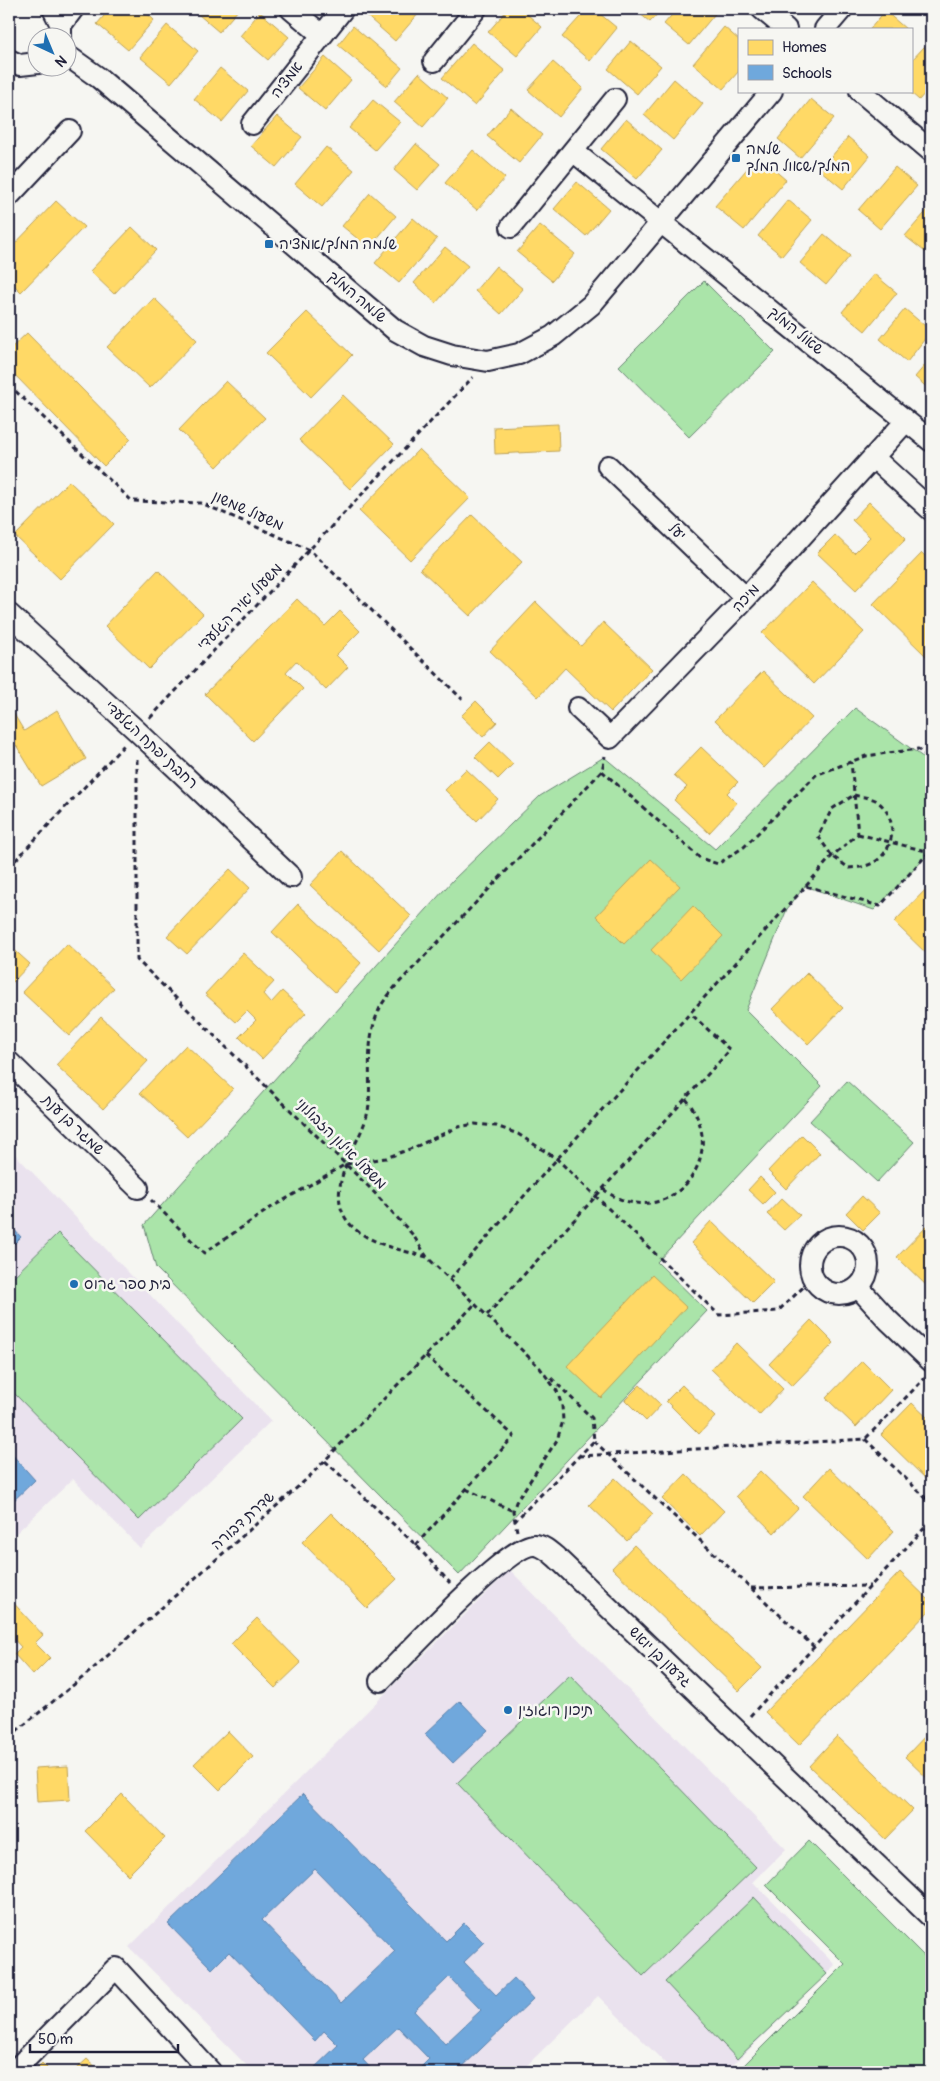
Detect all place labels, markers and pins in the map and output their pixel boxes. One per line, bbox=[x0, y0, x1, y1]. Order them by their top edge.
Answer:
place label: שלמה המלך/שאול המלך bbox=[746, 140, 850, 176]
marker: שלמה המלך/שאול המלך bbox=[730, 152, 742, 164]
place label: שלמה המלך/אמציה bbox=[279, 235, 397, 254]
marker: שלמה המלך/אמציה bbox=[263, 238, 275, 250]
place label: בית ספר גרוס bbox=[84, 1275, 171, 1294]
marker: בית ספר גרוס bbox=[68, 1278, 80, 1290]
place label: תיכון רוגוזין bbox=[518, 1701, 593, 1720]
marker: תיכון רוגוזין bbox=[502, 1704, 514, 1716]

